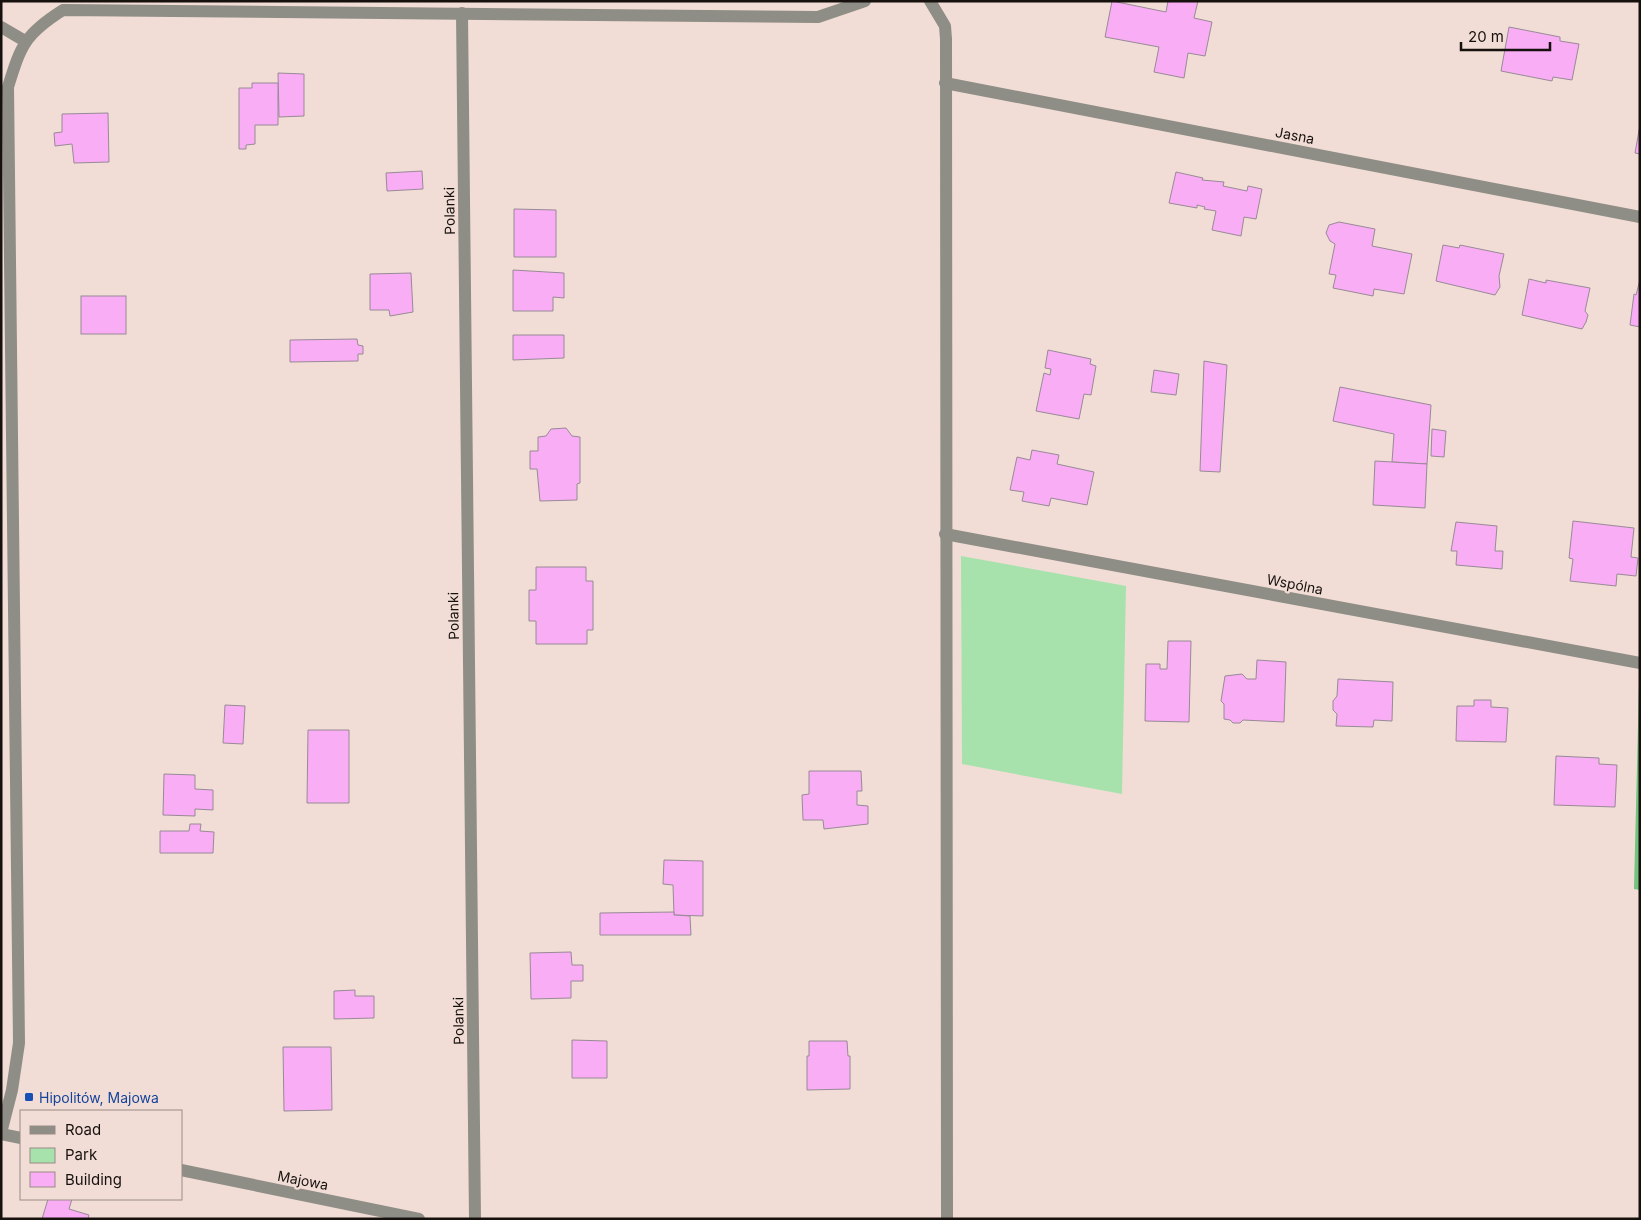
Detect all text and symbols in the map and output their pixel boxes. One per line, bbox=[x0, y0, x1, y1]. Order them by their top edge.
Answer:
scale bar bbox=[1461, 20, 1550, 52]
text: 20 m bbox=[1468, 27, 1504, 46]
street label: Jasna bbox=[1274, 123, 1316, 147]
street label: Polanki bbox=[440, 187, 458, 235]
street label: Wspólna bbox=[1265, 570, 1325, 598]
street label: Polanki bbox=[444, 592, 462, 640]
street label: Polanki bbox=[449, 997, 467, 1045]
place label: Hipolitów, Majowa bbox=[39, 1089, 159, 1106]
marker: Hipolitów, Majowa bbox=[23, 1091, 35, 1103]
legend bbox=[20, 1110, 182, 1200]
text: Road bbox=[65, 1120, 101, 1139]
text: Park bbox=[65, 1145, 98, 1164]
street label: Majowa bbox=[276, 1167, 330, 1193]
text: Building bbox=[65, 1170, 122, 1189]

